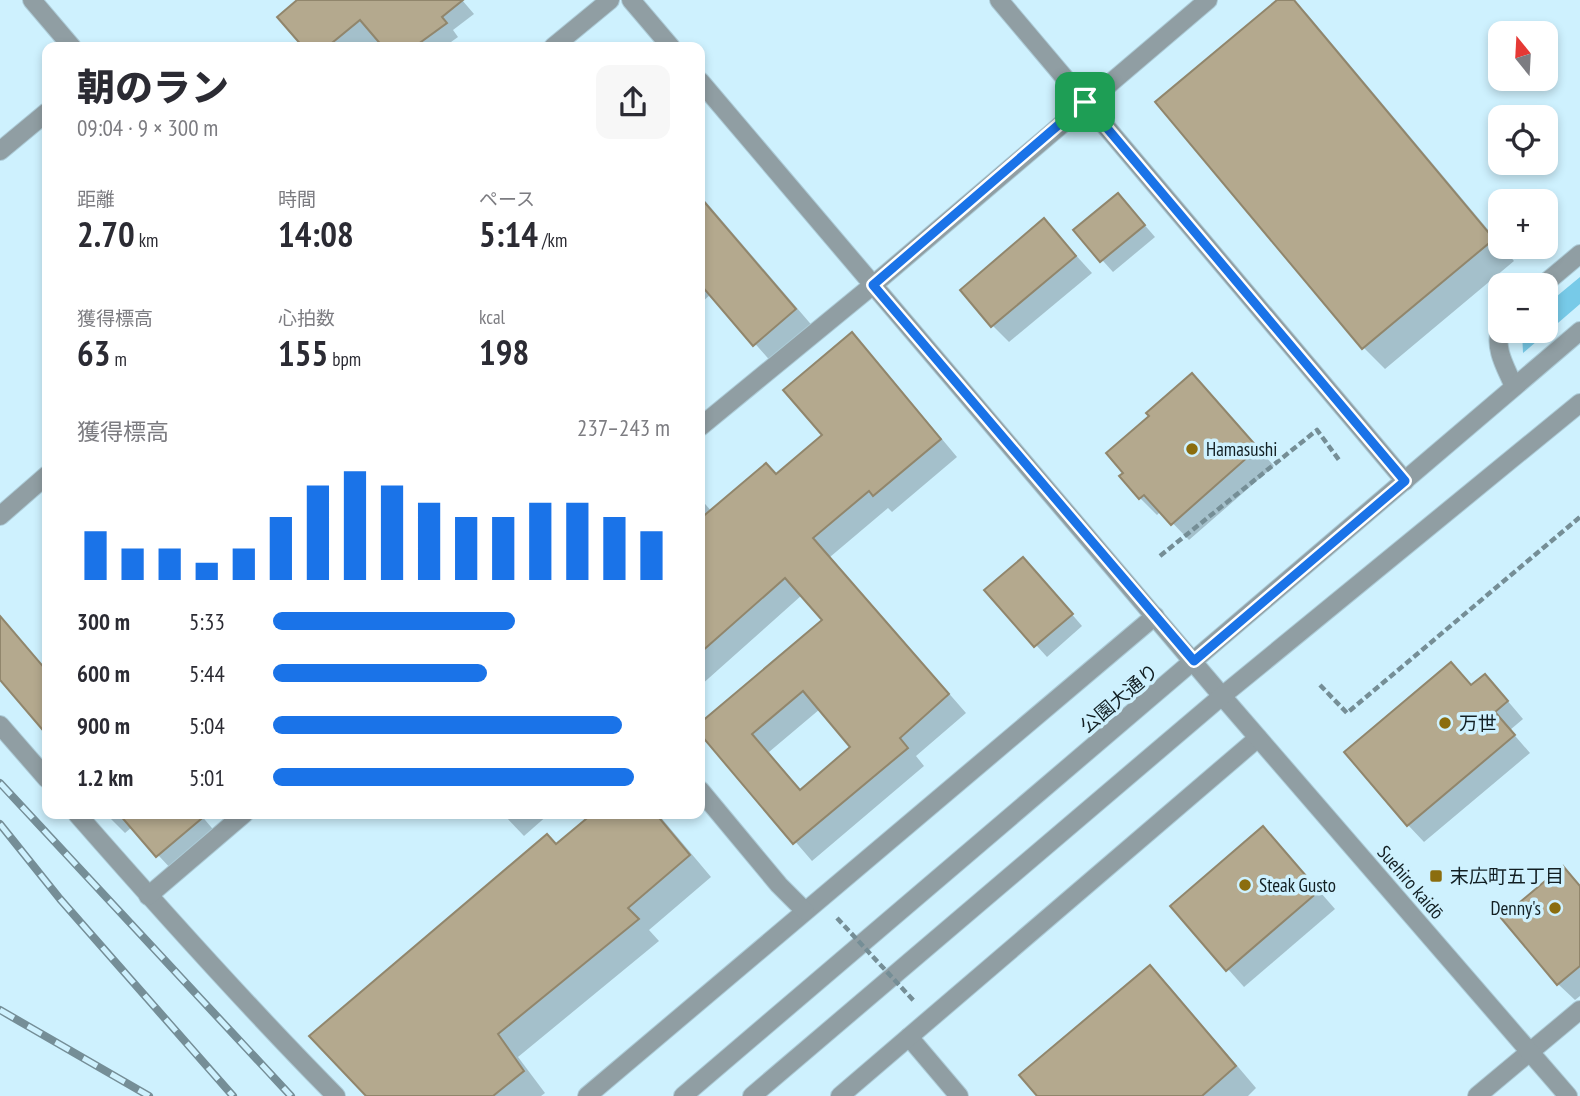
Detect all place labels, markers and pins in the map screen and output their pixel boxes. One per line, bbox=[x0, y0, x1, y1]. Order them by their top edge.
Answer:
pin bbox=[1055, 72, 1115, 132]
place label: Hamasushi bbox=[1206, 437, 1277, 461]
marker: Hamasushi bbox=[1184, 441, 1200, 457]
place label: 万世 bbox=[1459, 711, 1497, 735]
marker: 万世 bbox=[1437, 715, 1453, 731]
place label: 末広町五丁目 bbox=[1450, 864, 1564, 888]
marker: 末広町五丁目 bbox=[1428, 868, 1444, 884]
place label: Steak Gusto bbox=[1259, 873, 1336, 897]
marker: Steak Gusto bbox=[1237, 877, 1253, 893]
place label: Denny's bbox=[1490, 896, 1541, 920]
marker: Denny's bbox=[1547, 900, 1563, 916]

